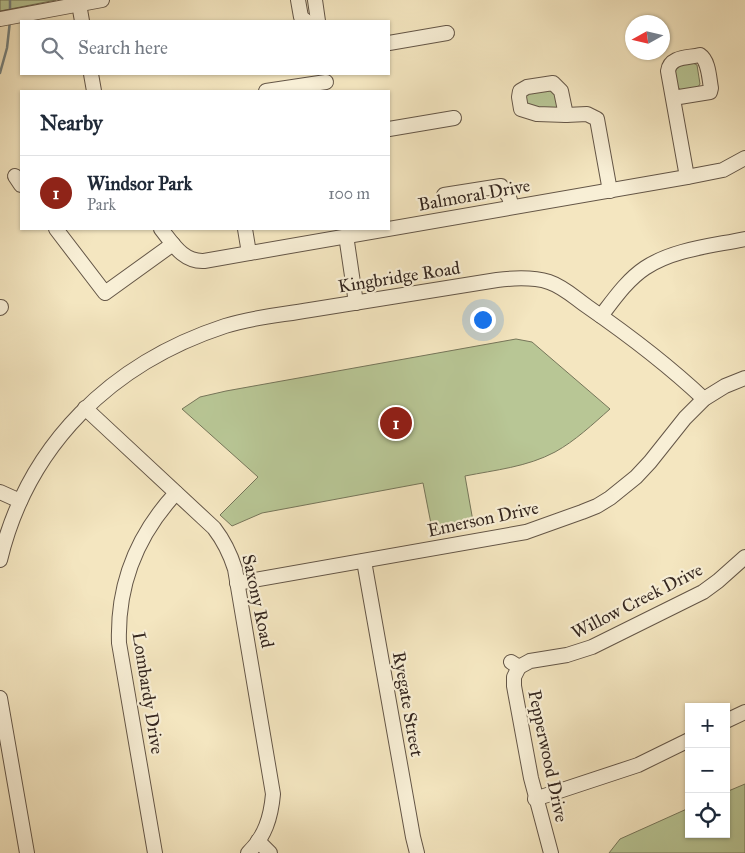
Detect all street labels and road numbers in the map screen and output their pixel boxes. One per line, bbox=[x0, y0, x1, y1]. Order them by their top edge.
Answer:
street label: Balmoral Drive bbox=[416, 174, 532, 216]
street label: Kingbridge Road bbox=[336, 256, 462, 298]
street label: Emerson Drive bbox=[425, 496, 541, 542]
street label: Saxony Road bbox=[237, 552, 279, 650]
street label: Willow Creek Drive bbox=[568, 558, 706, 644]
street label: Lombardy Drive bbox=[127, 630, 169, 756]
street label: Ryegate Street bbox=[387, 650, 428, 759]
street label: Pepperwood Drive bbox=[523, 688, 573, 824]

